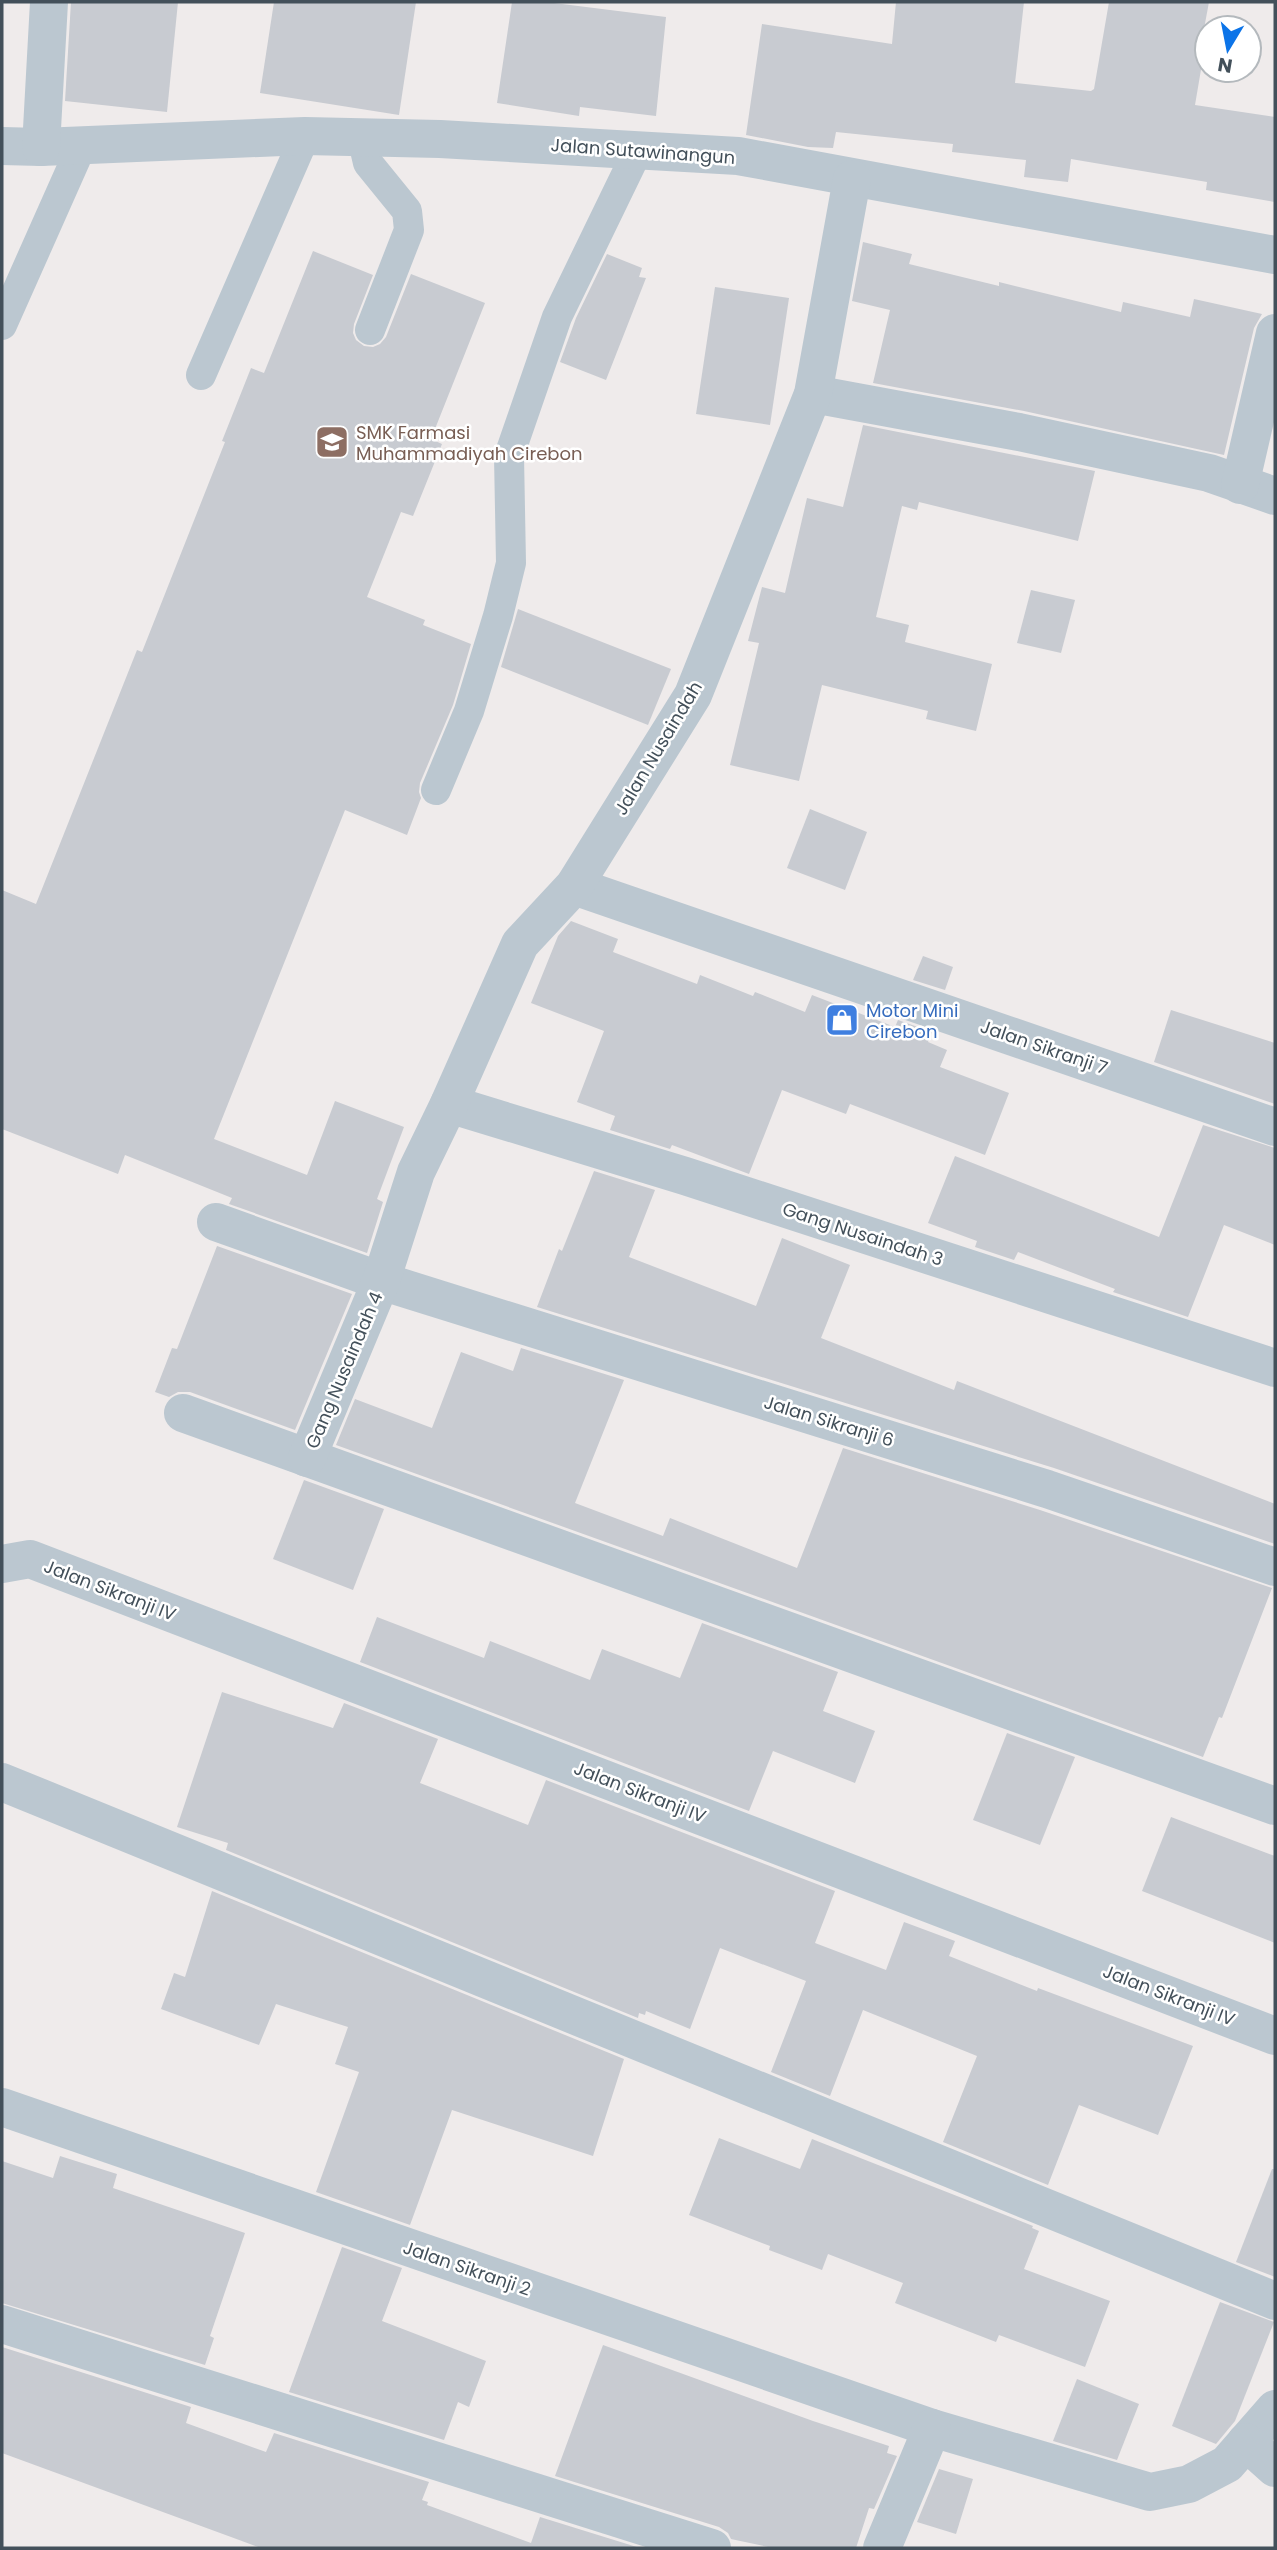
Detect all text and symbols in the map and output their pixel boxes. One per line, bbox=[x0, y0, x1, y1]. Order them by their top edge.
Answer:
north arrow bbox=[1193, 14, 1263, 84]
text: N bbox=[1216, 51, 1235, 80]
street label: Jalan Sutawinangun bbox=[550, 132, 736, 170]
place label: SMK Farmasi Muhammadiyah Cirebon bbox=[356, 420, 583, 466]
school or university icon: SMK Farmasi Muhammadiyah Cirebon bbox=[313, 423, 351, 461]
street label: Jalan Nusaindah bbox=[608, 676, 708, 820]
place label: Motor Mini Cirebon bbox=[866, 998, 958, 1044]
shop icon: Motor Mini Cirebon bbox=[823, 1001, 861, 1039]
street label: Jalan Sikranji 7 bbox=[977, 1014, 1111, 1080]
street label: Gang Nusaindah 3 bbox=[779, 1196, 947, 1272]
street label: Gang Nusaindah 4 bbox=[300, 1288, 388, 1452]
street label: Jalan Sikranji 6 bbox=[761, 1389, 897, 1453]
street label: Jalan Sikranji IV bbox=[40, 1553, 180, 1627]
street label: Jalan Sikranji IV bbox=[570, 1755, 710, 1829]
street label: Jalan Sikranji IV bbox=[1099, 1958, 1239, 2032]
street label: Jalan Sikranji 2 bbox=[400, 2234, 534, 2302]

